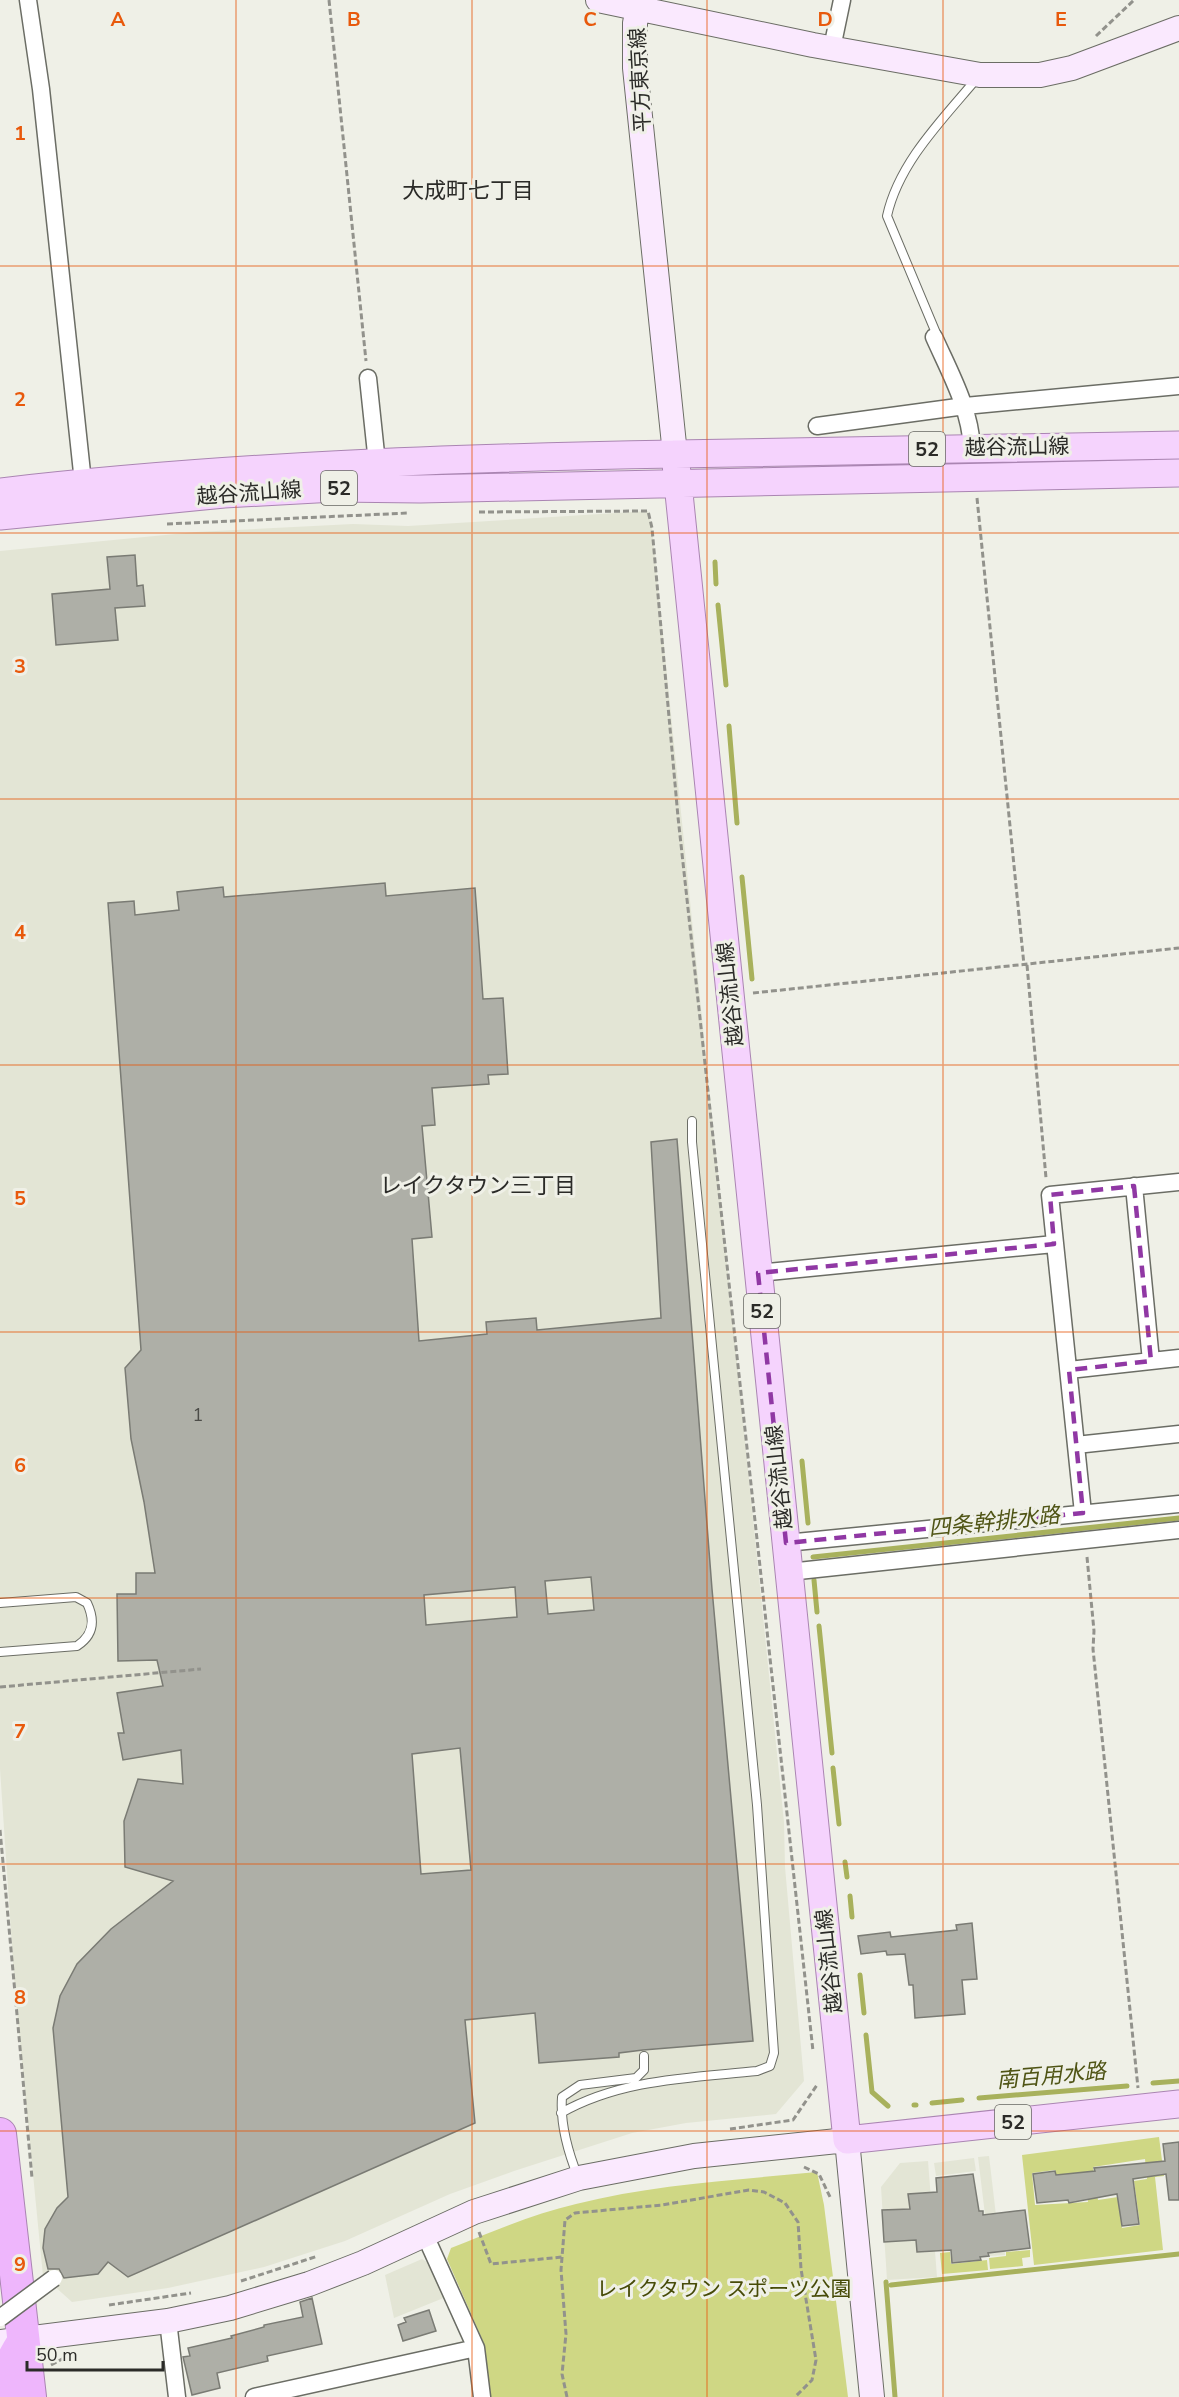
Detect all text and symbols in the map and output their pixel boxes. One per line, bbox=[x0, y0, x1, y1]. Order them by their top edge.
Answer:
text: A bbox=[111, 6, 126, 33]
text: B bbox=[347, 6, 361, 33]
text: C bbox=[583, 6, 597, 33]
text: D bbox=[817, 6, 833, 33]
text: E bbox=[1055, 6, 1067, 33]
street label: 平方東京線 bbox=[623, 27, 657, 133]
text: 1 bbox=[14, 120, 26, 147]
district label: 大成町七丁目 bbox=[402, 176, 534, 206]
text: 2 bbox=[14, 386, 26, 413]
road number: 52 bbox=[909, 432, 945, 466]
street label: 越谷流山線 bbox=[964, 432, 1070, 462]
road number: 52 bbox=[321, 471, 357, 505]
street label: 越谷流山線 bbox=[196, 475, 302, 511]
text: 3 bbox=[14, 653, 26, 680]
text: 4 bbox=[14, 919, 26, 946]
street label: 越谷流山線 bbox=[711, 940, 749, 1048]
district label: レイクタウン三丁目 bbox=[380, 1171, 576, 1201]
text: 5 bbox=[14, 1185, 26, 1212]
road number: 52 bbox=[744, 1294, 780, 1328]
house number: 1 bbox=[193, 1403, 203, 1427]
street label: 越谷流山線 bbox=[760, 1423, 798, 1531]
text: 6 bbox=[14, 1452, 26, 1479]
water label: 四条幹排水路 bbox=[927, 1500, 1063, 1544]
text: 7 bbox=[14, 1718, 26, 1745]
street label: 越谷流山線 bbox=[810, 1907, 848, 2015]
text: 8 bbox=[14, 1984, 26, 2011]
water label: 南百用水路 bbox=[995, 2056, 1109, 2096]
road number: 52 bbox=[995, 2105, 1031, 2139]
text: 9 bbox=[14, 2251, 26, 2278]
park label: レイクタウン スポーツ公園 bbox=[596, 2275, 852, 2303]
scale bar bbox=[27, 2334, 164, 2372]
text: 50 m bbox=[36, 2343, 78, 2367]

